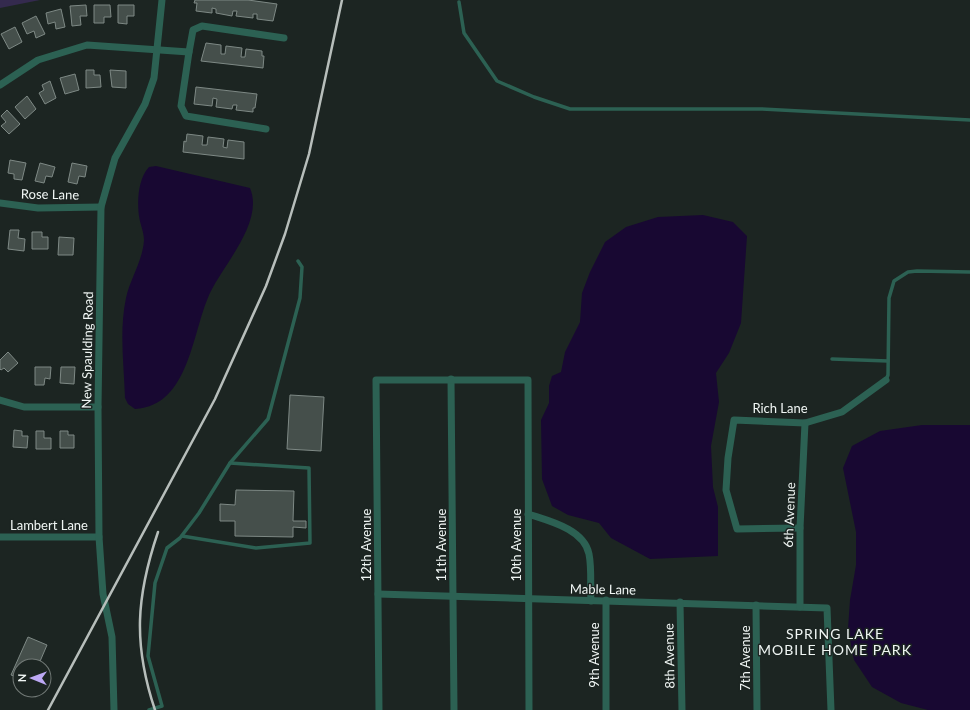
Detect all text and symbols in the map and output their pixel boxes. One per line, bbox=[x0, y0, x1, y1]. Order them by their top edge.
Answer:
street label: Rose Lane bbox=[21, 185, 79, 203]
street label: New Spaulding Road bbox=[78, 291, 96, 409]
street label: Rich Lane bbox=[752, 400, 808, 416]
street label: 6th Avenue bbox=[780, 482, 798, 548]
street label: 12th Avenue bbox=[358, 508, 374, 581]
street label: 11th Avenue bbox=[433, 508, 449, 581]
street label: 10th Avenue bbox=[508, 508, 524, 581]
street label: Lambert Lane bbox=[10, 517, 88, 533]
street label: Mable Lane bbox=[570, 580, 636, 598]
street label: 9th Avenue bbox=[586, 622, 602, 688]
street label: 8th Avenue bbox=[660, 623, 678, 689]
street label: 7th Avenue bbox=[737, 625, 753, 691]
district label: SPRING LAKE MOBILE HOME PARK bbox=[758, 625, 912, 658]
north arrow bbox=[12, 658, 52, 698]
text: N bbox=[15, 673, 28, 682]

